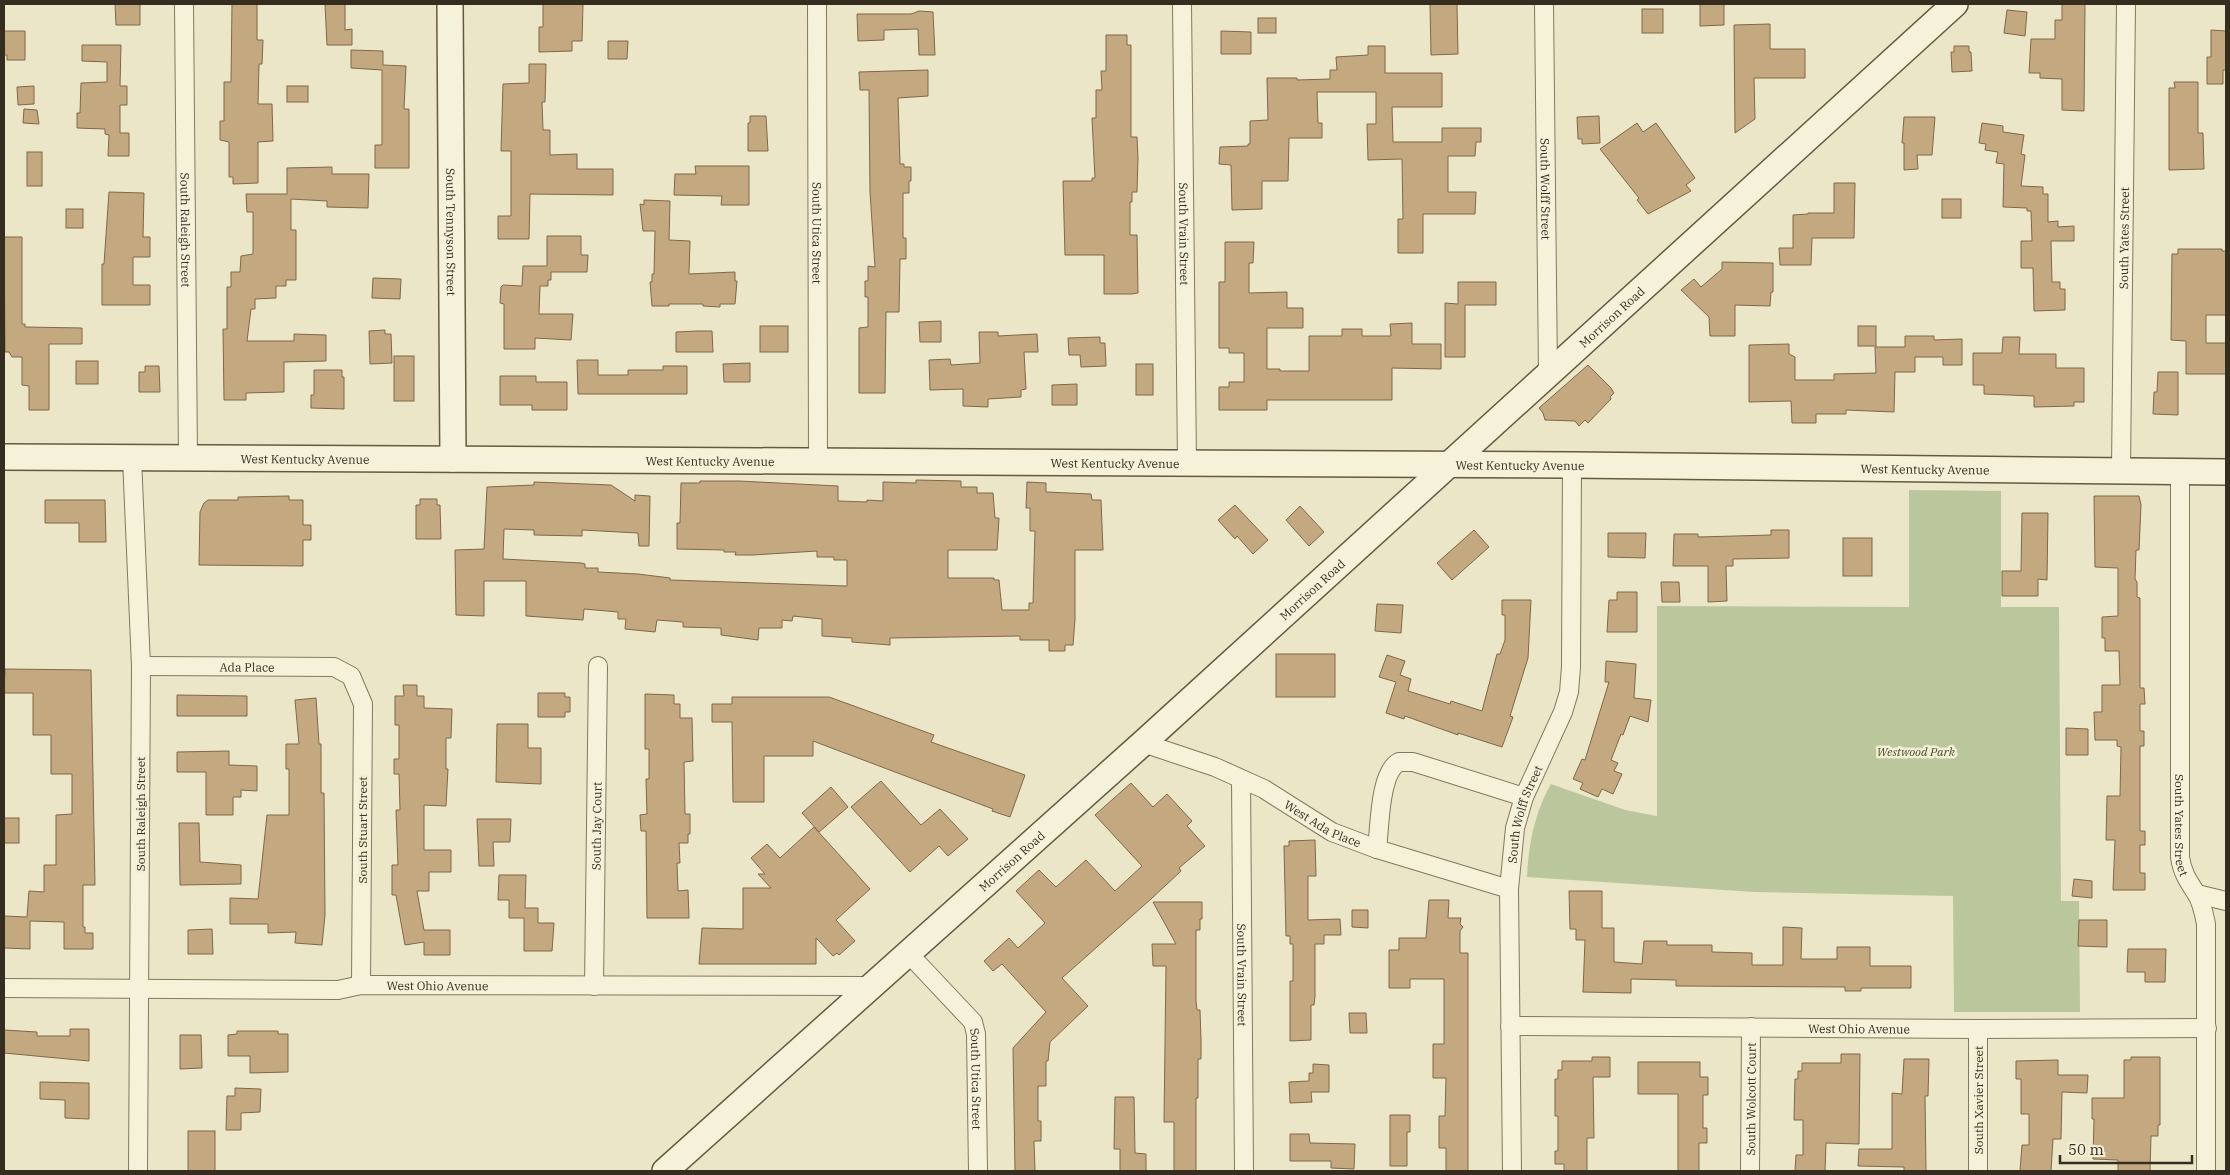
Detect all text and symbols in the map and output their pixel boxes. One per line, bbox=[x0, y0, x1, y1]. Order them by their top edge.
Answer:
street label: South Wolff Street bbox=[1538, 138, 1554, 240]
street label: South Tennyson Street bbox=[444, 168, 459, 296]
street label: South Raleigh Street bbox=[178, 172, 194, 288]
street label: South Utica Street bbox=[810, 182, 825, 284]
street label: South Vrain Street bbox=[1176, 182, 1193, 286]
street label: South Yates Street bbox=[2115, 187, 2132, 289]
street label: Morrison Road bbox=[1576, 283, 1647, 350]
street label: West Kentucky Avenue bbox=[240, 451, 370, 466]
street label: West Kentucky Avenue bbox=[645, 453, 775, 468]
street label: West Kentucky Avenue bbox=[1050, 455, 1180, 470]
street label: West Kentucky Avenue bbox=[1455, 457, 1585, 473]
street label: West Kentucky Avenue bbox=[1860, 461, 1990, 477]
street label: Morrison Road bbox=[1276, 556, 1348, 623]
street label: Ada Place bbox=[219, 659, 275, 674]
park label: Westwood Park bbox=[1877, 744, 1956, 759]
street label: South Raleigh Street bbox=[133, 757, 148, 871]
street label: South Wolff Street bbox=[1504, 763, 1545, 864]
street label: South Yates Street bbox=[2173, 774, 2192, 878]
street label: South Stuart Street bbox=[355, 776, 370, 884]
street label: South Jay Court bbox=[588, 782, 604, 870]
street label: West Ada Place bbox=[1282, 796, 1363, 850]
street label: Morrison Road bbox=[975, 827, 1048, 894]
street label: South Vrain Street bbox=[1235, 923, 1250, 1027]
street label: West Ohio Avenue bbox=[386, 978, 488, 993]
street label: West Ohio Avenue bbox=[1808, 1020, 1910, 1036]
street label: South Utica Street bbox=[967, 1026, 985, 1130]
street label: South Wolcott Court bbox=[1743, 1042, 1758, 1156]
street label: South Xavier Street bbox=[1971, 1046, 1986, 1154]
scale bar bbox=[2060, 1132, 2192, 1164]
text: 50 m bbox=[2068, 1140, 2104, 1159]

